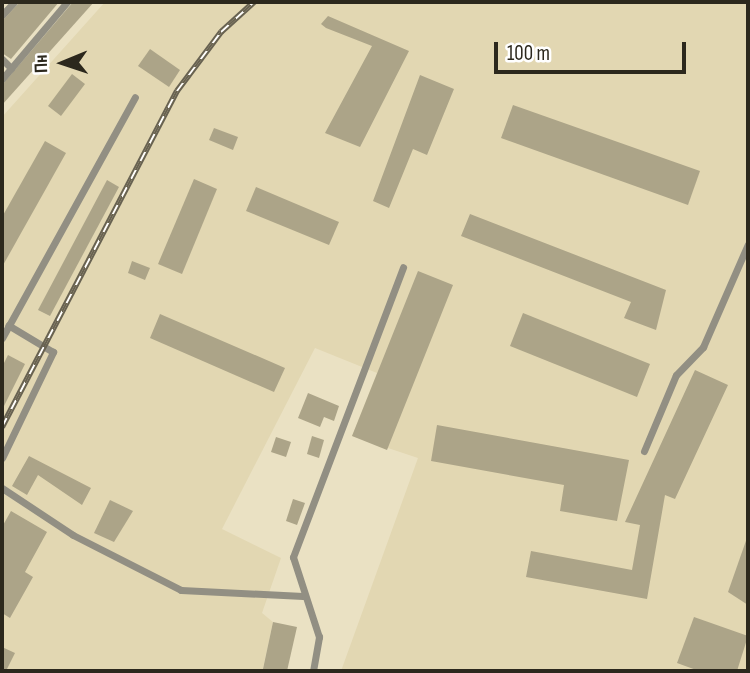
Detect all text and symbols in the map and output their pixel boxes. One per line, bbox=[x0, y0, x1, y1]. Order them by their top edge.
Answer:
north arrow bbox=[28, 28, 98, 98]
scale bar bbox=[498, 28, 690, 72]
text: 100 m bbox=[507, 41, 550, 66]
text: Пн bbox=[30, 54, 53, 73]

